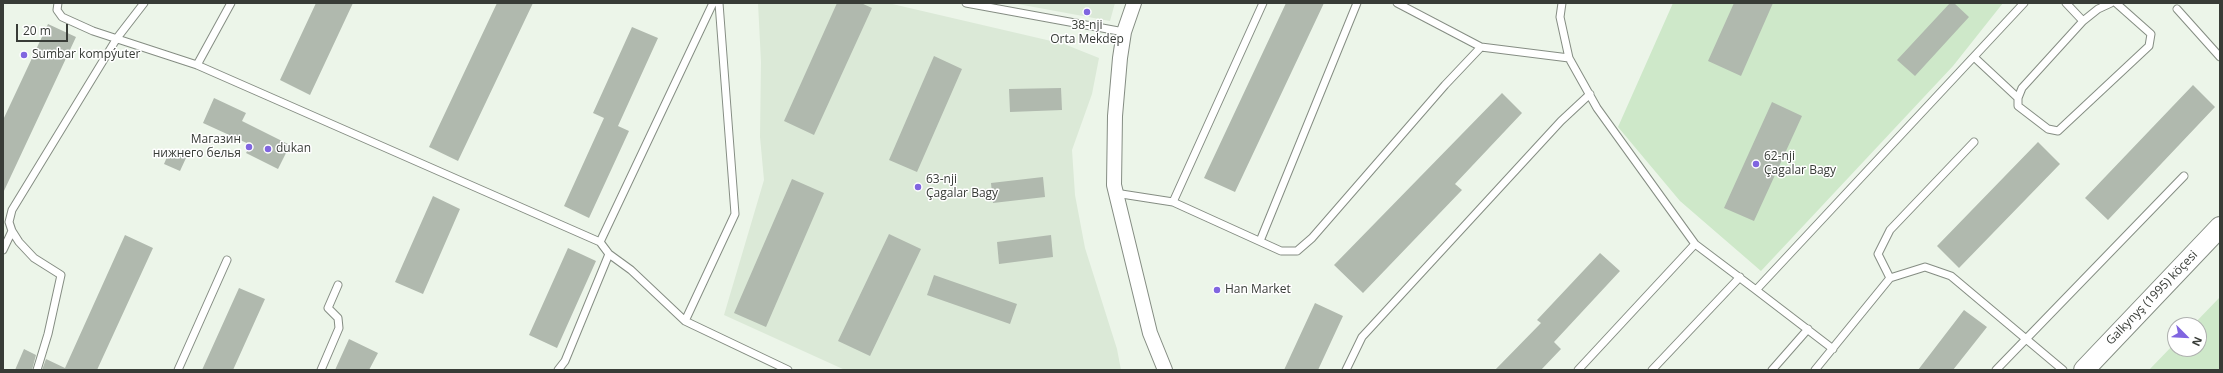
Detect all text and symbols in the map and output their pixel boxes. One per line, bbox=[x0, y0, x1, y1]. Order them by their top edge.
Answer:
marker: 38-nji Orta Mekdep bbox=[1082, 7, 1092, 17]
scale bar bbox=[18, 16, 70, 42]
place label: 38-nji Orta Mekdep bbox=[1050, 19, 1124, 47]
text: 20 m bbox=[23, 22, 51, 39]
place label: Sumbar kompýuter bbox=[32, 48, 140, 62]
marker: Sumbar kompýuter bbox=[19, 50, 29, 60]
place label: Магазин нижнего белья bbox=[153, 133, 241, 161]
marker: Магазин нижнего белья bbox=[244, 142, 254, 152]
place label: dukan bbox=[276, 142, 311, 156]
marker: dukan bbox=[263, 144, 273, 154]
place label: 62-nji Çagalar Bagy bbox=[1764, 150, 1836, 178]
marker: 62-nji Çagalar Bagy bbox=[1751, 159, 1761, 169]
place label: 63-nji Çagalar Bagy bbox=[926, 173, 998, 201]
marker: 63-nji Çagalar Bagy bbox=[913, 182, 923, 192]
street label: Galkynyş (1995) köçesi bbox=[2103, 248, 2201, 348]
place label: Han Market bbox=[1225, 283, 1291, 297]
marker: Han Market bbox=[1212, 285, 1222, 295]
north arrow bbox=[2167, 317, 2207, 357]
text: N bbox=[2189, 335, 2206, 349]

